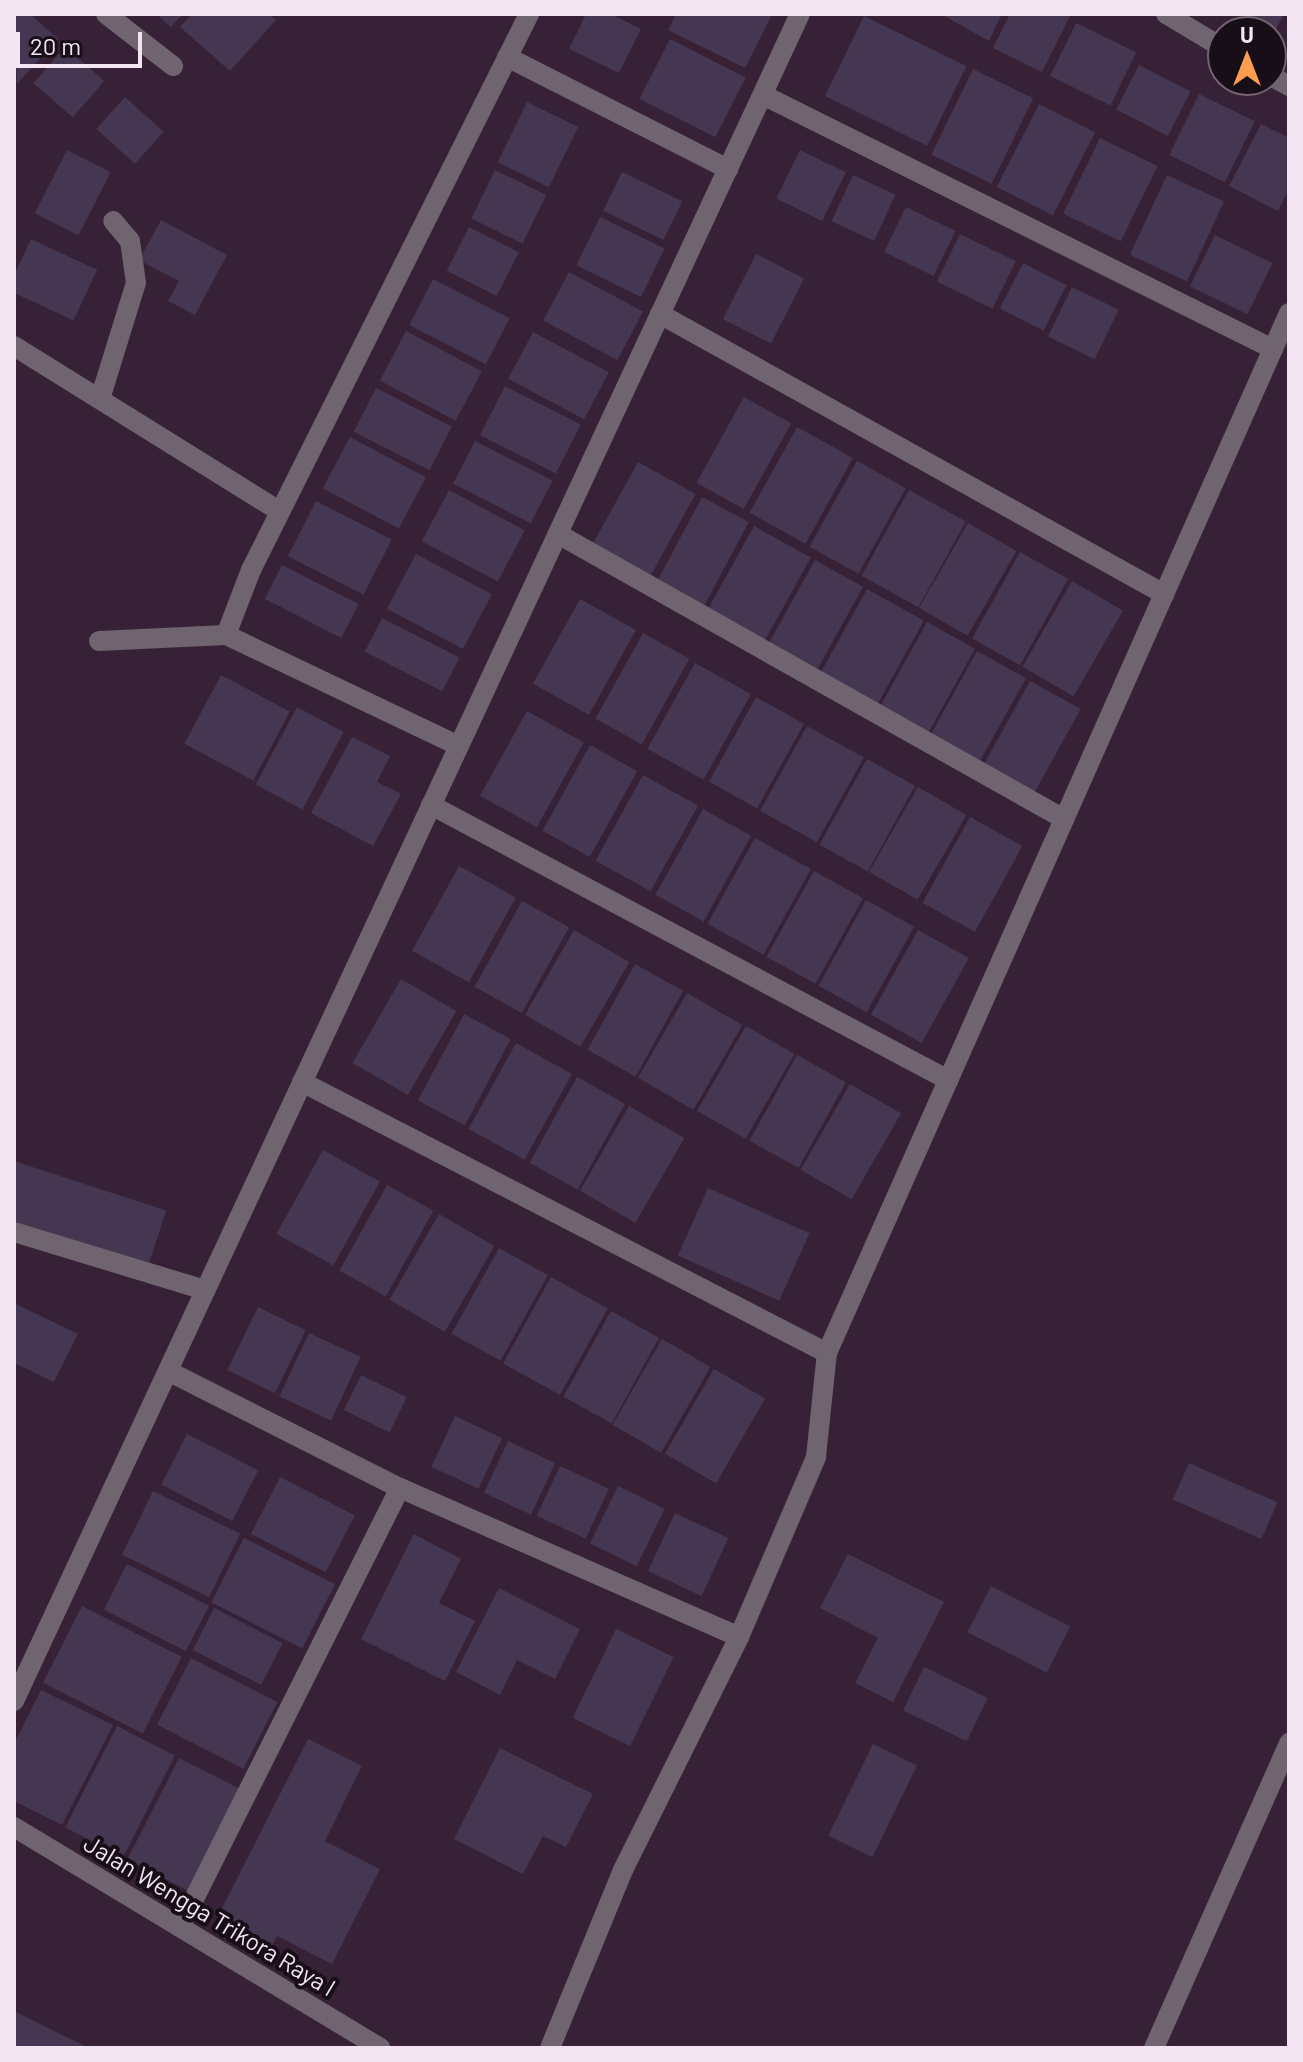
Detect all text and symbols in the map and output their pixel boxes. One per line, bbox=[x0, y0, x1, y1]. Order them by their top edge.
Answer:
scale bar bbox=[20, 16, 146, 66]
north arrow bbox=[1207, 16, 1287, 96]
text: U bbox=[1240, 21, 1254, 47]
text: 20 m bbox=[30, 31, 81, 60]
street label: Jalan Wengga Trikora Raya I bbox=[79, 1828, 341, 2002]

